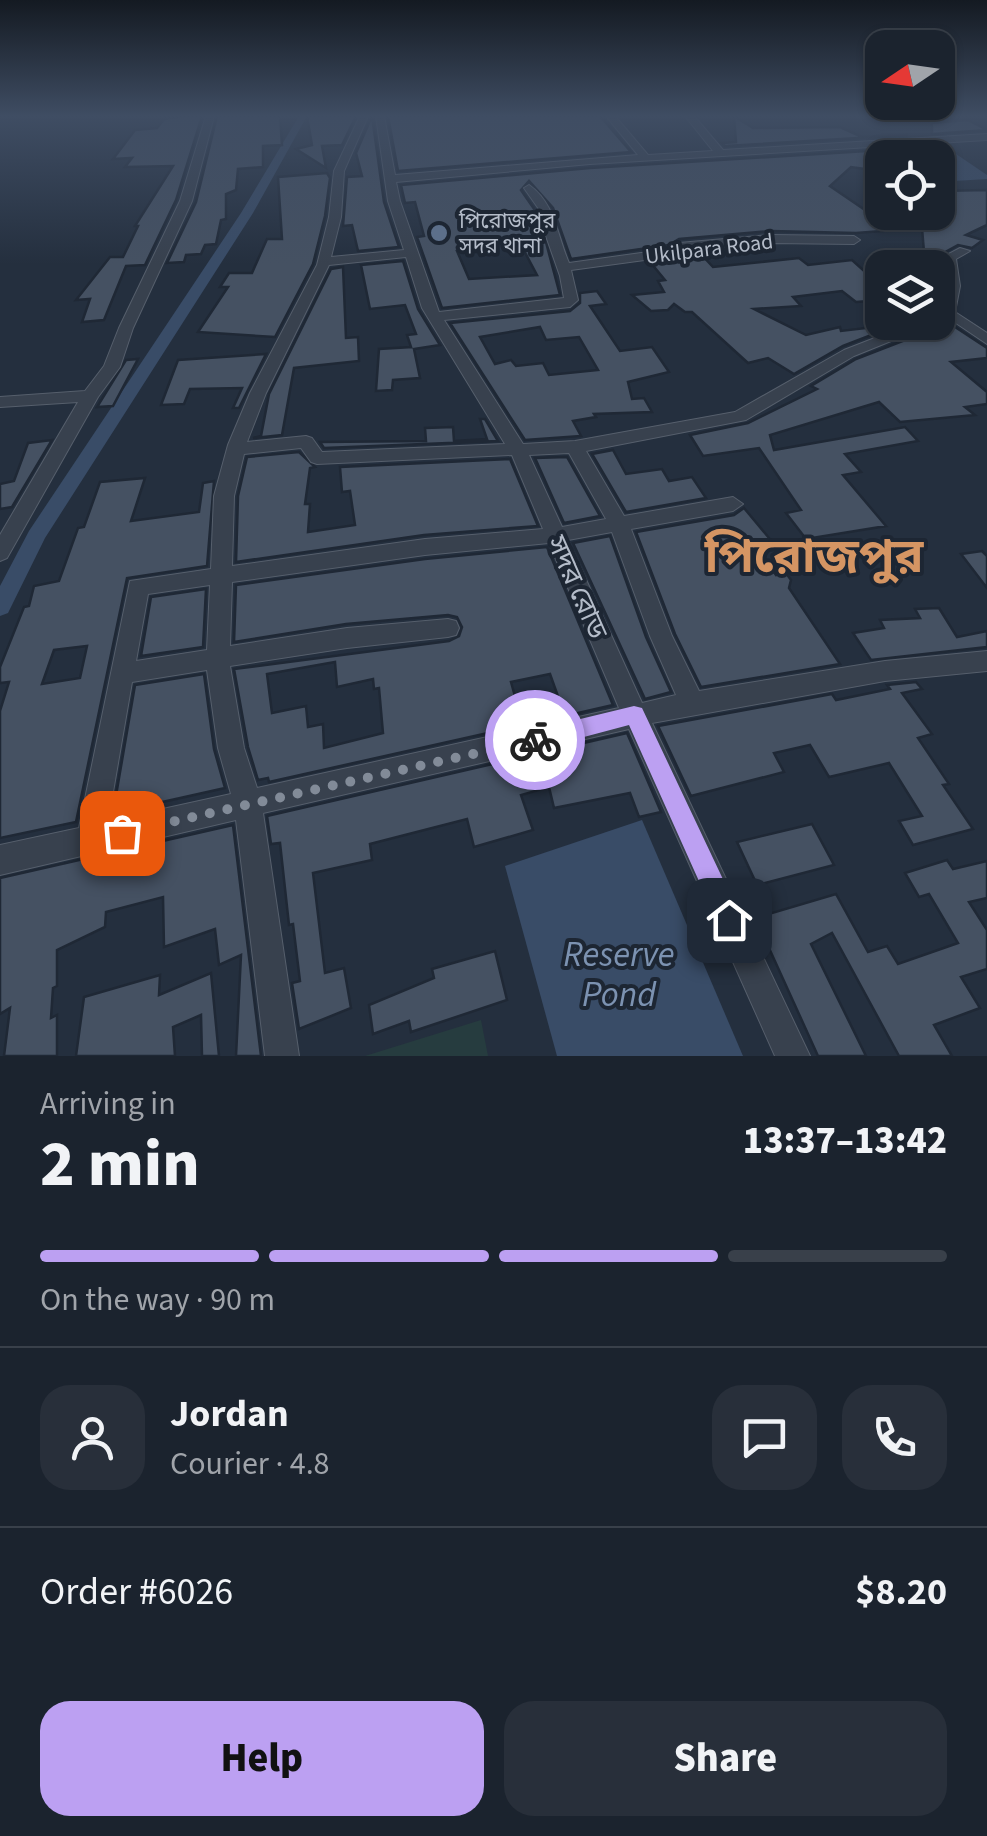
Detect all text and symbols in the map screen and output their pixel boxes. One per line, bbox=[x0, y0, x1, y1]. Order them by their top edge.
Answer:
north arrow bbox=[865, 30, 955, 120]
map controls bbox=[865, 30, 955, 340]
button: locate bbox=[865, 140, 955, 230]
place label: পিরোজপুর সদর থানা bbox=[458, 205, 556, 262]
marker: পিরোজপুর সদর থানা bbox=[428, 222, 450, 244]
street label: Ukilpara Road bbox=[643, 225, 775, 273]
button: layers bbox=[865, 250, 955, 340]
district label: পিরোজপুর bbox=[704, 523, 924, 591]
street label: সদর রোড bbox=[536, 528, 618, 646]
courier bbox=[485, 690, 585, 790]
icon: bike bbox=[508, 713, 563, 768]
pin bbox=[80, 791, 165, 876]
icon: bag bbox=[95, 806, 150, 861]
pin bbox=[687, 878, 772, 963]
icon: home bbox=[702, 893, 757, 948]
water label: Reserve Pond bbox=[563, 930, 675, 1020]
text: Arriving in bbox=[40, 1081, 176, 1127]
text: 13:37–13:42 bbox=[743, 1114, 947, 1168]
text: 2 min bbox=[40, 1118, 200, 1211]
text: On the way · 90 m bbox=[40, 1277, 275, 1323]
button: person bbox=[40, 1385, 145, 1490]
button: chat bbox=[712, 1385, 817, 1490]
button: phone bbox=[842, 1385, 947, 1490]
text: Jordan bbox=[170, 1387, 289, 1441]
text: Courier · 4.8 bbox=[170, 1441, 330, 1487]
text: Order #6026 bbox=[40, 1565, 233, 1619]
text: $8.20 bbox=[855, 1565, 947, 1619]
button: Help bbox=[40, 1701, 484, 1816]
button: Share bbox=[504, 1701, 947, 1816]

